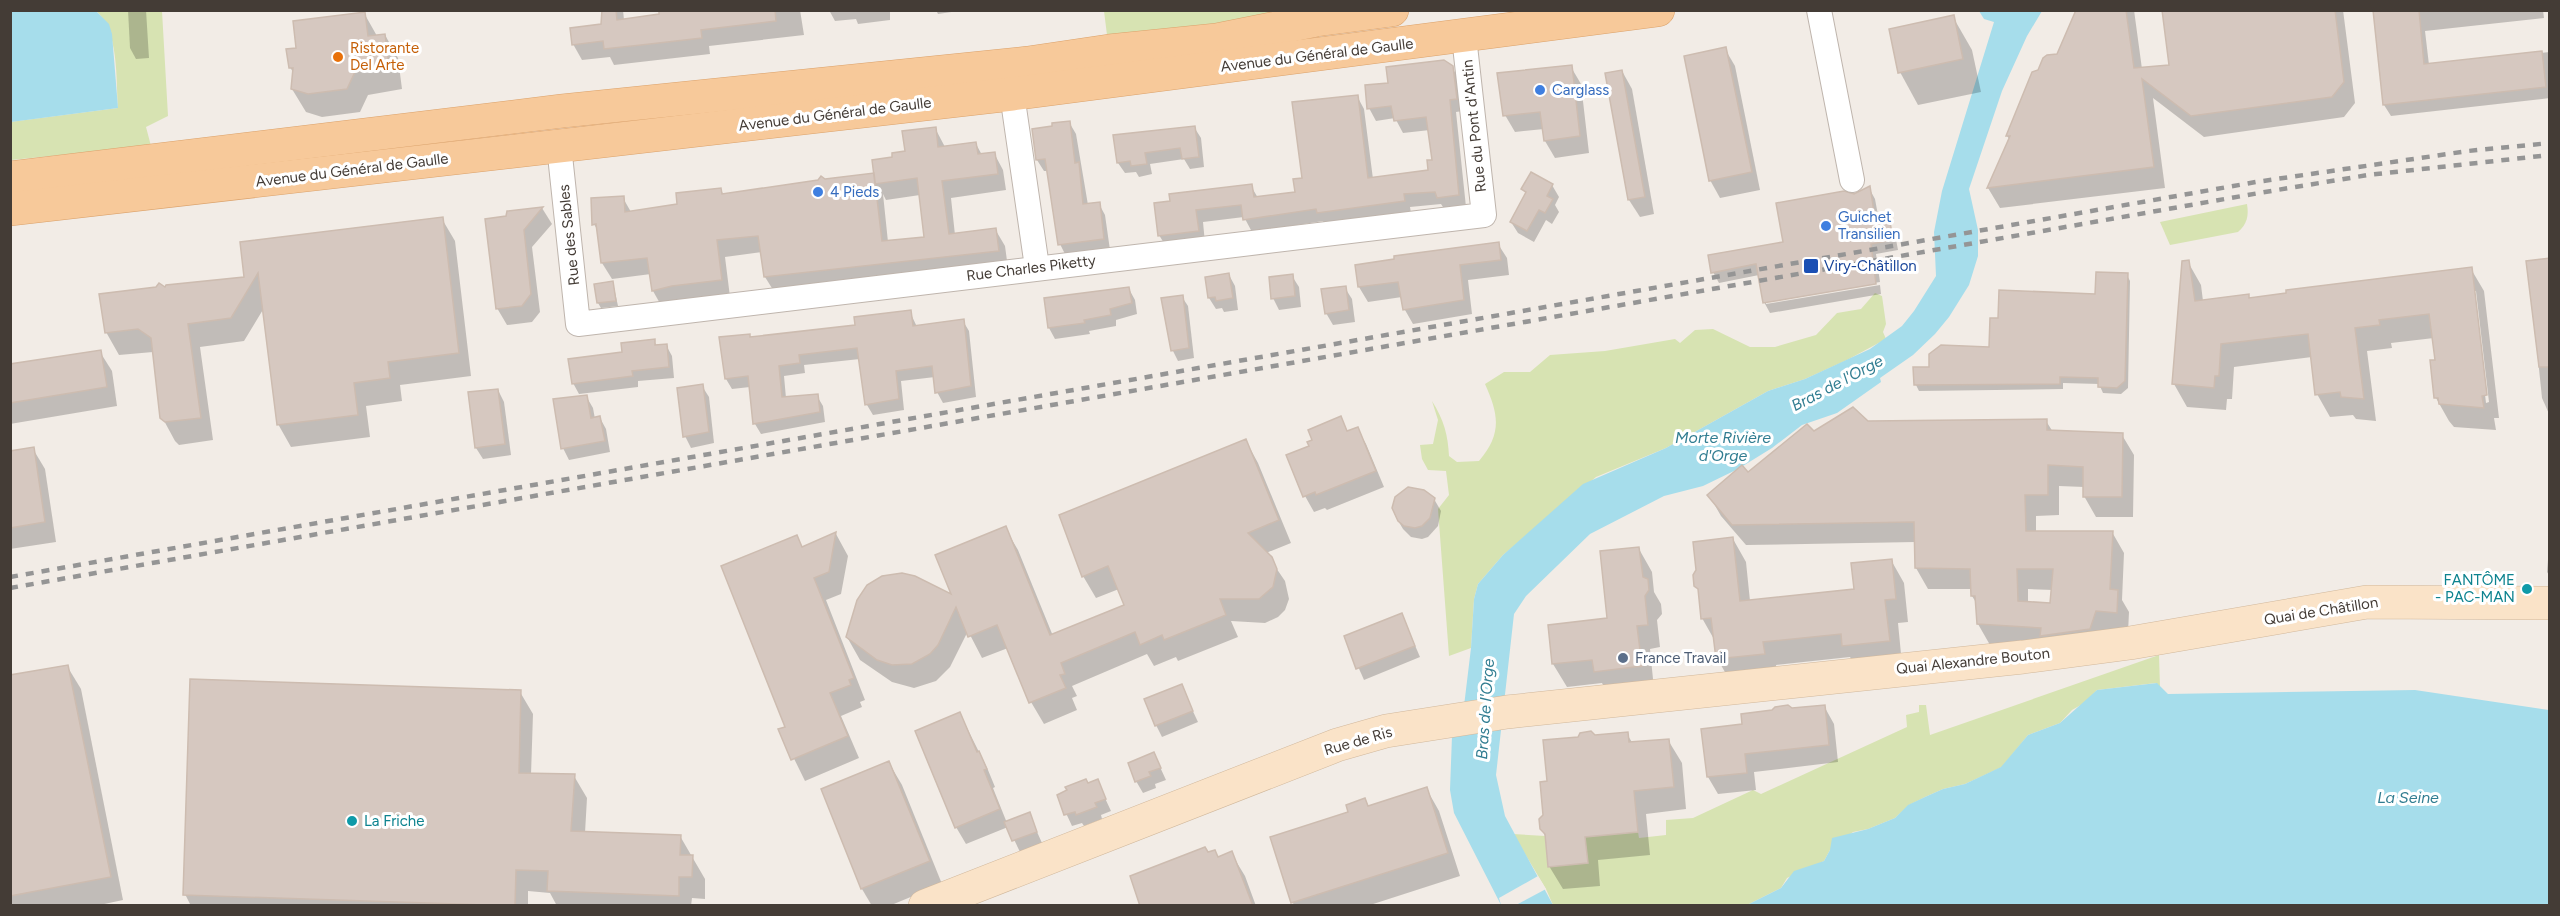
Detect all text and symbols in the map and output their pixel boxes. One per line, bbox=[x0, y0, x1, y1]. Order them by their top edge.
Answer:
street label: Avenue du Général de Gaulle bbox=[1220, 34, 1414, 76]
place label: Ristorante Del Arte bbox=[350, 39, 419, 74]
marker: Ristorante Del Arte bbox=[331, 50, 345, 64]
street label: Rue du Pont d'Antin bbox=[1458, 59, 1490, 193]
place label: Carglass bbox=[1552, 81, 1609, 99]
marker: Carglass bbox=[1533, 83, 1547, 97]
street label: Avenue du Général de Gaulle bbox=[738, 93, 932, 135]
street label: Avenue du Général de Gaulle bbox=[255, 149, 449, 191]
place label: 4 Pieds bbox=[830, 183, 879, 201]
street label: Rue des Sables bbox=[555, 184, 583, 286]
marker: 4 Pieds bbox=[811, 185, 825, 199]
place label: Guichet Transilien bbox=[1838, 208, 1900, 243]
marker: Guichet Transilien bbox=[1819, 219, 1833, 233]
street label: Rue Charles Piketty bbox=[965, 251, 1097, 285]
marker: Viry-Châtillon bbox=[1802, 257, 1820, 275]
place label: Viry-Châtillon bbox=[1824, 257, 1917, 275]
water label: Bras de l'Orge bbox=[1788, 351, 1886, 415]
water label: Morte Rivière d'Orge bbox=[1675, 428, 1771, 465]
place label: FANTÔME - PAC-MAN bbox=[2435, 571, 2515, 606]
marker: FANTÔME - PAC-MAN bbox=[2520, 582, 2534, 596]
street label: Quai de Châtillon bbox=[2263, 593, 2379, 629]
street label: Quai Alexandre Bouton bbox=[1895, 644, 2051, 678]
place label: France Travail bbox=[1635, 649, 1726, 667]
marker: France Travail bbox=[1616, 651, 1630, 665]
water label: Bras de l'Orge bbox=[1472, 658, 1498, 760]
street label: Rue de Ris bbox=[1322, 723, 1394, 759]
water label: La Seine bbox=[2377, 788, 2439, 807]
place label: La Friche bbox=[364, 812, 424, 830]
marker: La Friche bbox=[345, 814, 359, 828]

